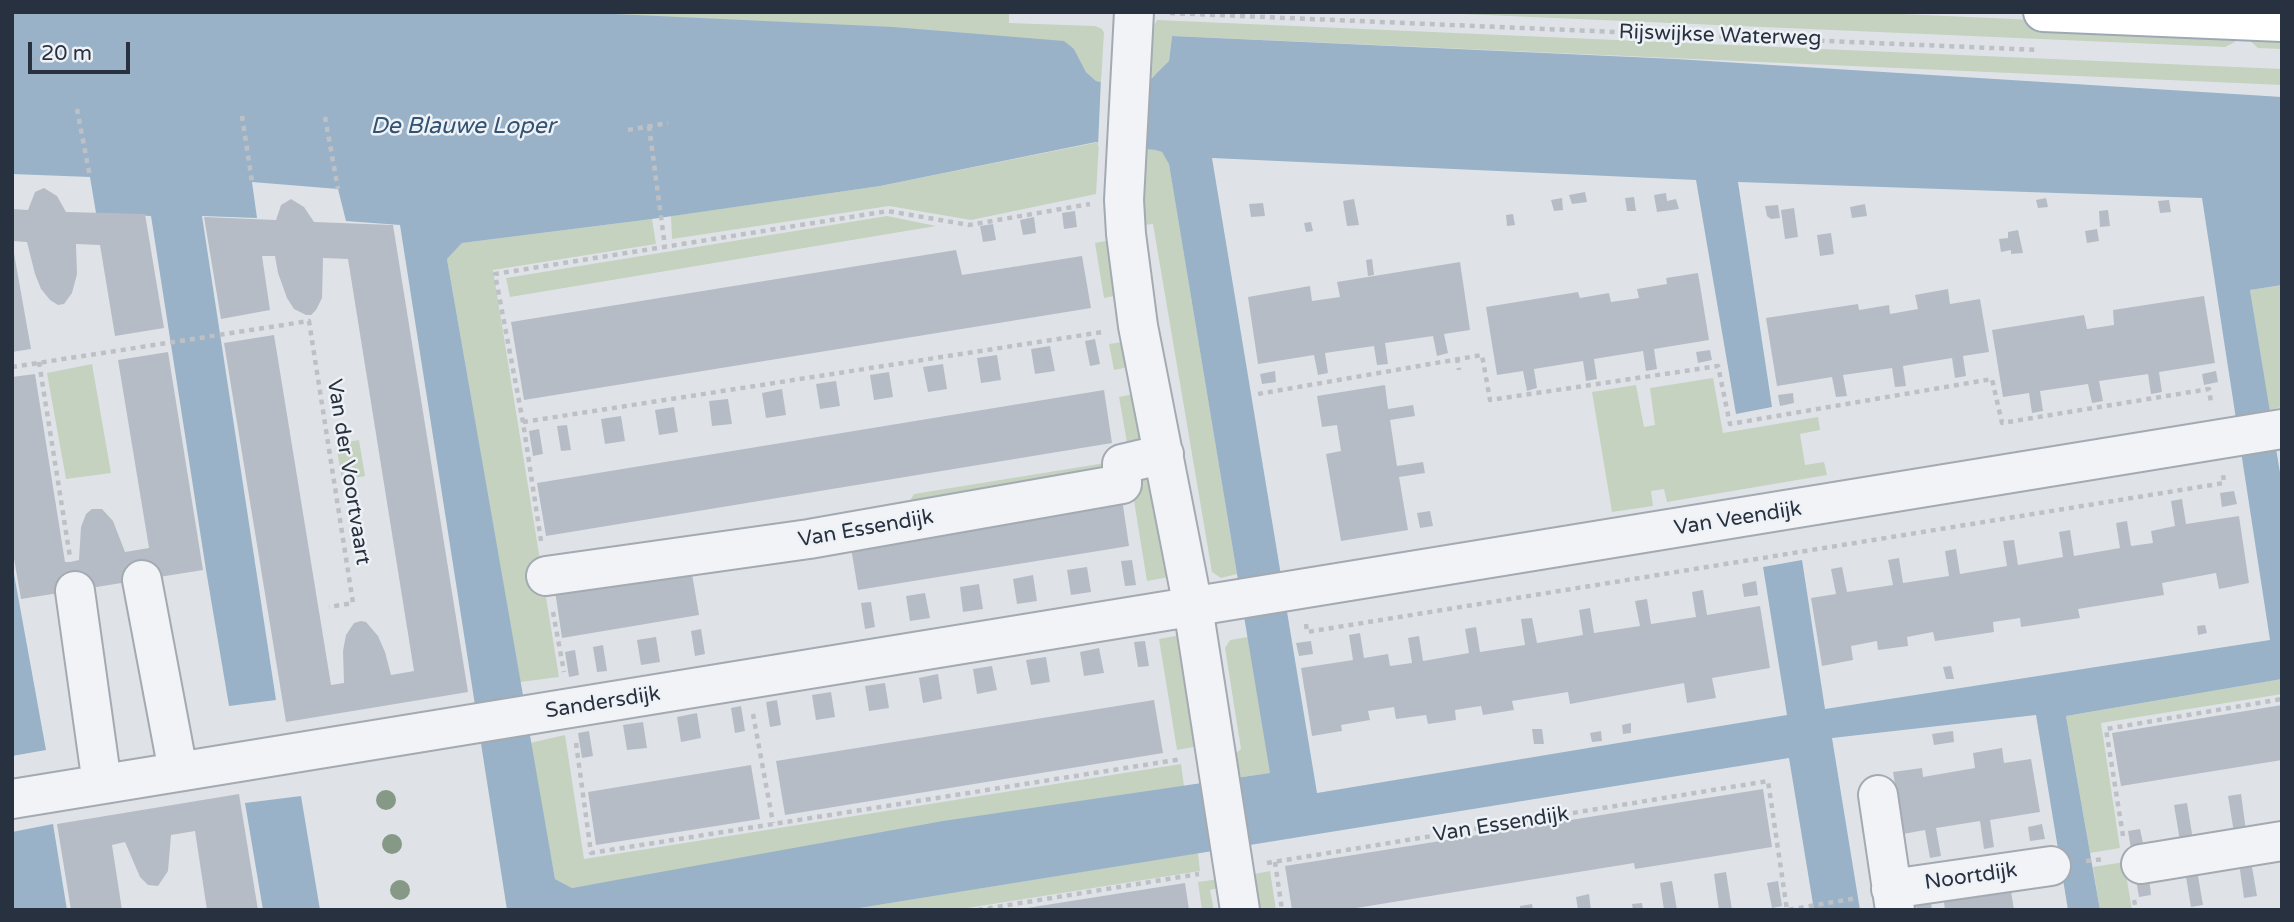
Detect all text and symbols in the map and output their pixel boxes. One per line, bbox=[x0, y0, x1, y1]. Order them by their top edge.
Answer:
street label: Rijswijkse Waterweg bbox=[1618, 20, 1822, 52]
scale bar bbox=[32, 28, 133, 72]
text: 20 m bbox=[41, 41, 92, 66]
water label: De Blauwe Loper bbox=[371, 113, 555, 141]
street label: Van der Voortvaart bbox=[321, 377, 375, 567]
street label: Van Veendijk bbox=[1672, 496, 1804, 542]
street label: Van Essendijk bbox=[796, 505, 936, 553]
street label: Sandersdijk bbox=[544, 681, 662, 725]
street label: Van Essendijk bbox=[1431, 802, 1571, 848]
street label: Noortdijk bbox=[1923, 858, 2019, 896]

